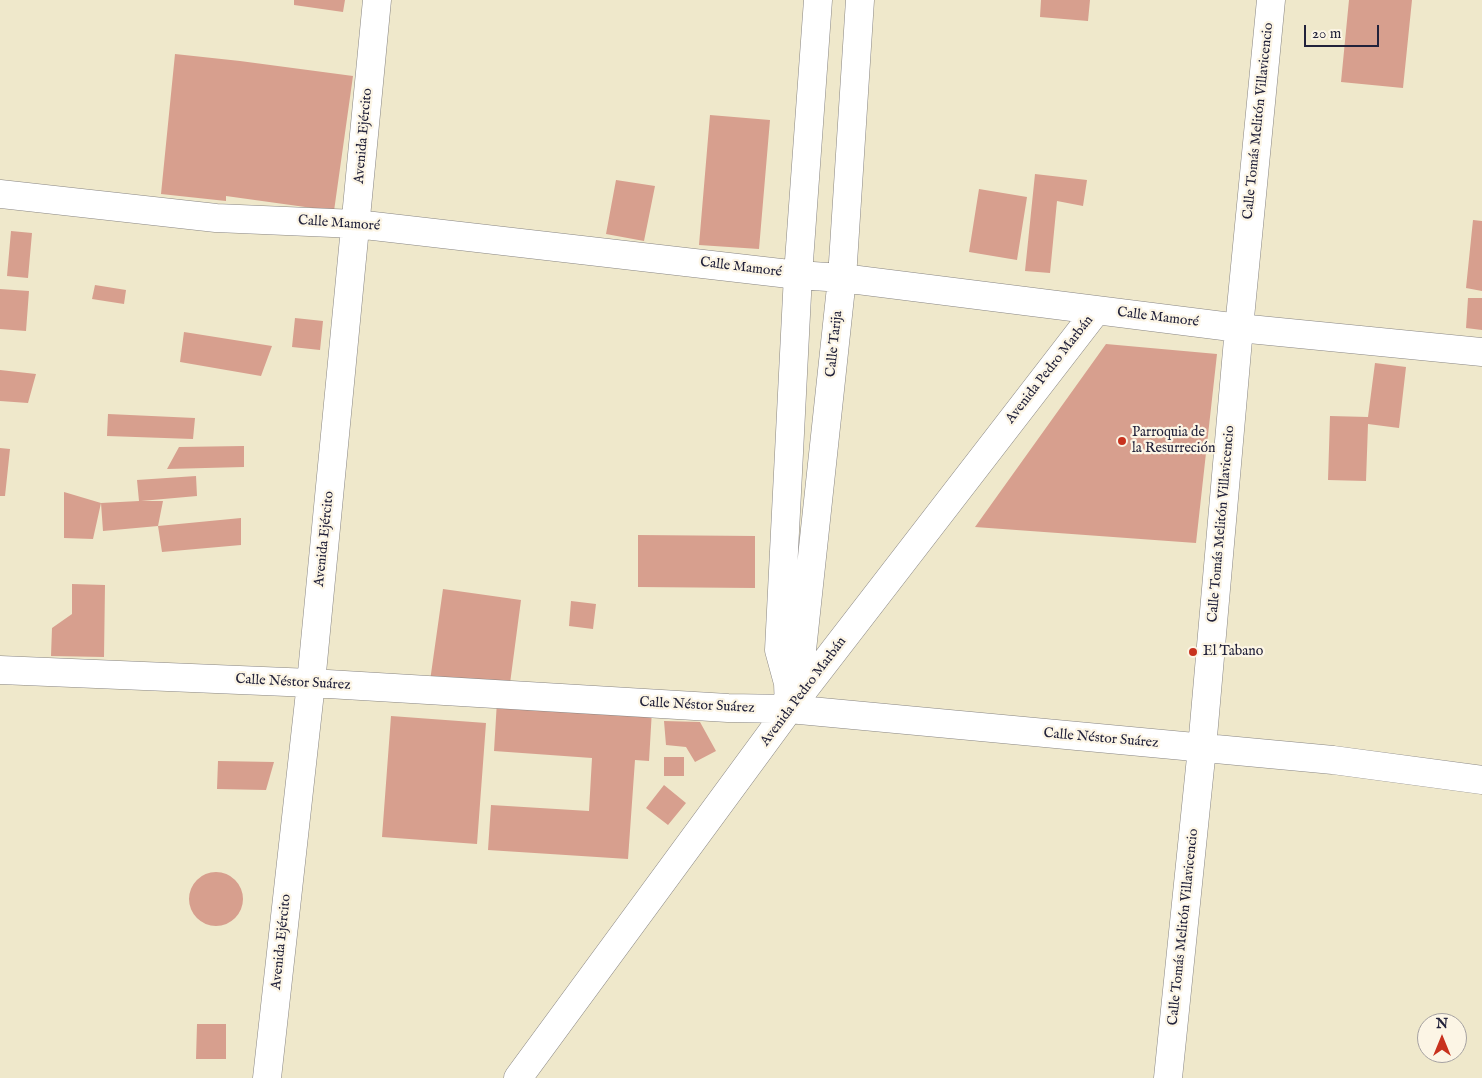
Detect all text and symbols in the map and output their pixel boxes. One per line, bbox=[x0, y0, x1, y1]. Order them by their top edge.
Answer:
scale bar bbox=[1307, 15, 1382, 47]
street label: Calle Tomás Melitón Villavicencio bbox=[1240, 22, 1278, 220]
text: 20 m bbox=[1312, 24, 1341, 43]
street label: Avenida Ejército bbox=[351, 87, 377, 185]
street label: Calle Mamoré bbox=[297, 213, 381, 235]
street label: Calle Mamoré bbox=[699, 255, 783, 281]
street label: Calle Mamoré bbox=[1116, 305, 1200, 331]
street label: Calle Tarija bbox=[823, 310, 847, 378]
street label: Avenida Pedro Marbán bbox=[1003, 313, 1097, 427]
place label: Parroquia de la Resurreción bbox=[1132, 425, 1215, 458]
street label: Calle Tomás Melitón Villavicencio bbox=[1205, 425, 1239, 623]
marker: Parroquia de la Resurreción bbox=[1116, 435, 1128, 447]
street label: Avenida Ejército bbox=[312, 490, 338, 588]
street label: Avenida Pedro Marbán bbox=[757, 634, 851, 750]
place label: El Tabano bbox=[1203, 644, 1263, 660]
marker: El Tabano bbox=[1187, 646, 1199, 658]
street label: Calle Néstor Suárez bbox=[235, 672, 351, 694]
street label: Calle Néstor Suárez bbox=[639, 695, 755, 717]
street label: Calle Néstor Suárez bbox=[1043, 726, 1159, 752]
street label: Calle Tomás Melitón Villavicencio bbox=[1165, 828, 1203, 1026]
street label: Avenida Ejército bbox=[269, 893, 295, 991]
north arrow bbox=[1417, 1013, 1467, 1063]
text: N bbox=[1436, 1015, 1448, 1033]

